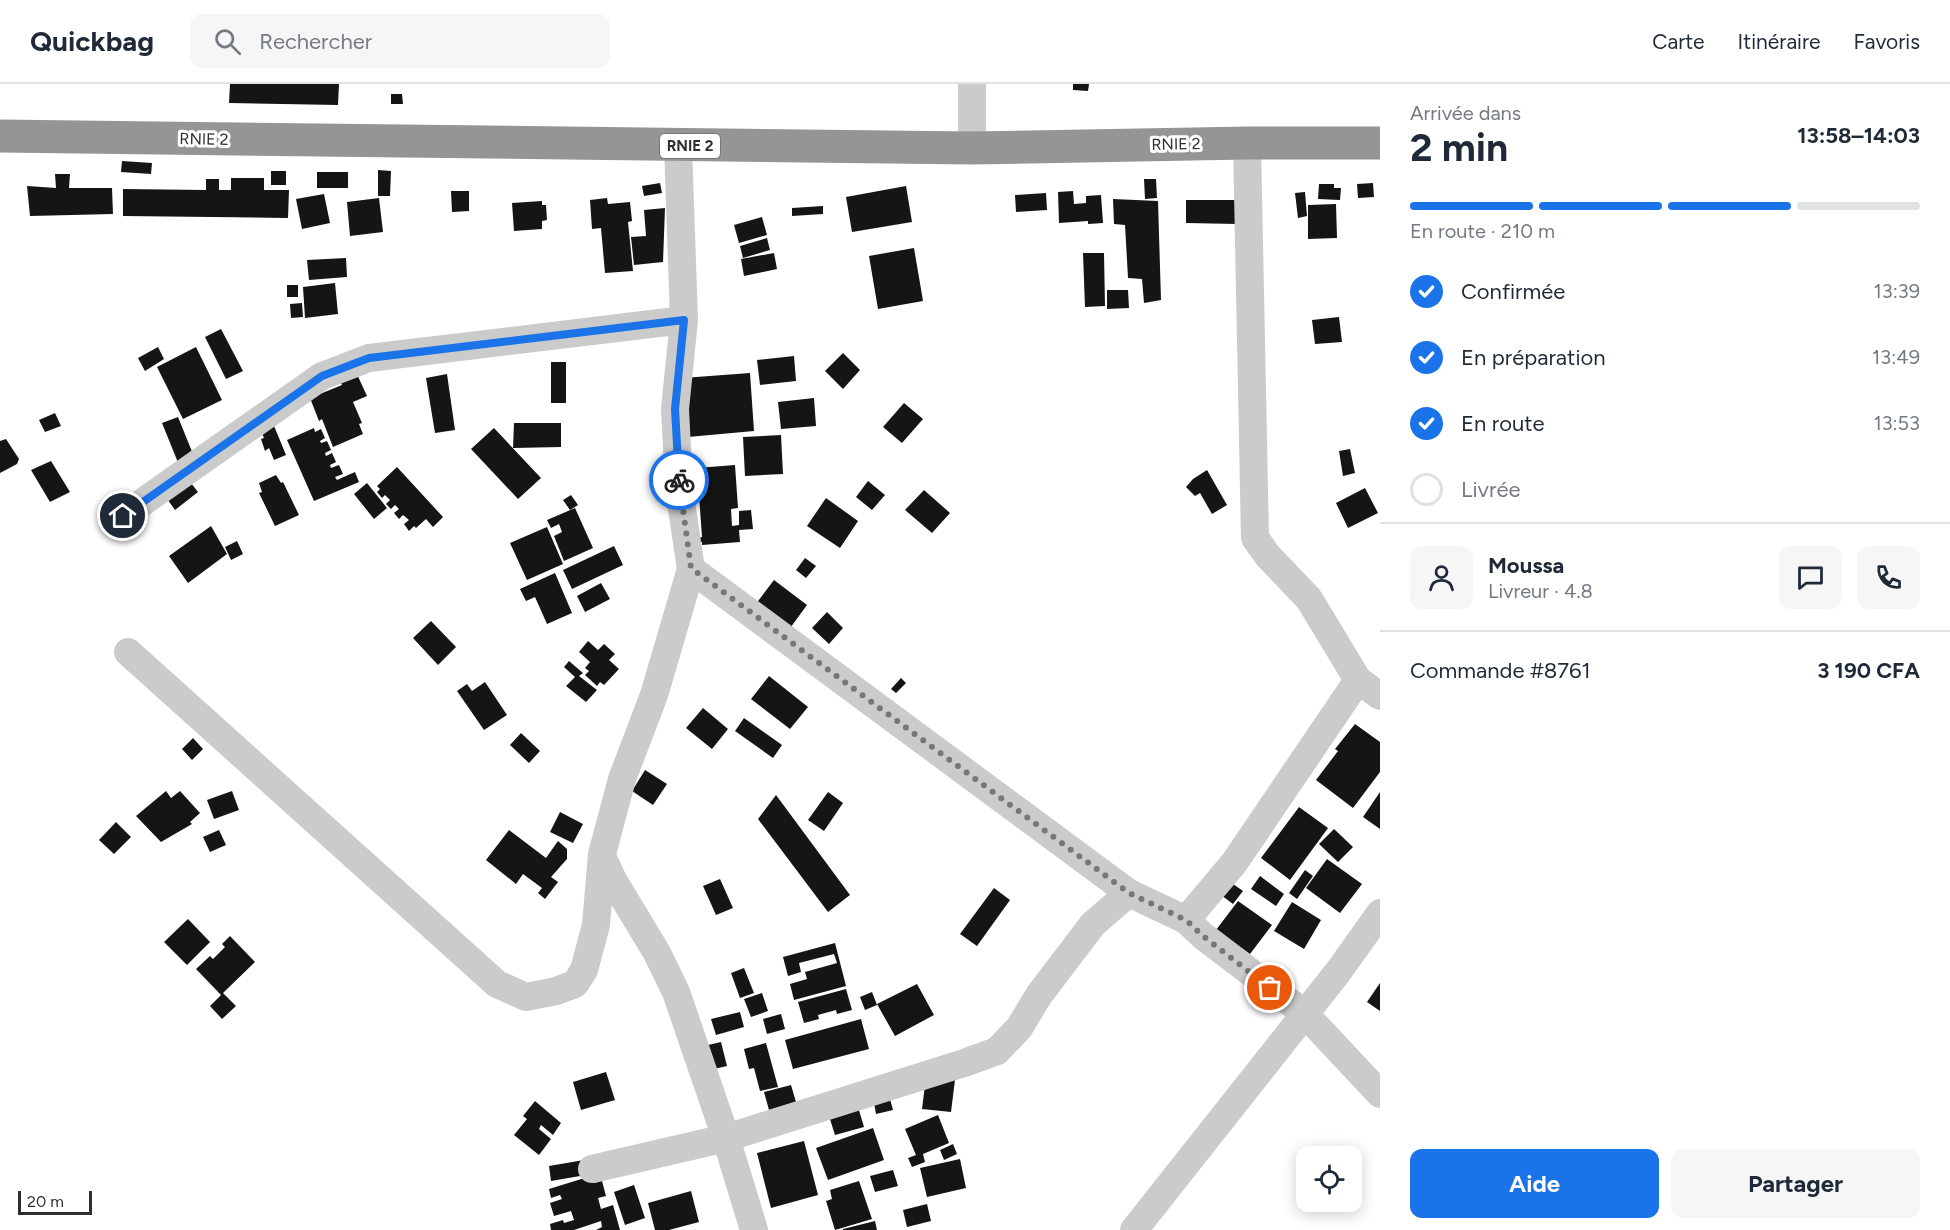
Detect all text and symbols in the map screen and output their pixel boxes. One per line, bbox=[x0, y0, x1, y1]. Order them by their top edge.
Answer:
search box bbox=[190, 14, 610, 68]
text: Quickbag bbox=[30, 24, 154, 58]
icon: search bbox=[211, 25, 244, 58]
text: Rechercher bbox=[259, 28, 372, 55]
text: Carte bbox=[1652, 29, 1705, 54]
text: Itinéraire bbox=[1738, 29, 1821, 54]
text: Favoris bbox=[1854, 29, 1920, 54]
text: Arrivée dans bbox=[1410, 101, 1521, 125]
text: 13:58–14:03 bbox=[1797, 122, 1920, 149]
text: 2 min bbox=[1410, 124, 1508, 171]
street label: RNIE 2 bbox=[179, 129, 229, 149]
road number: RNIE 2 bbox=[660, 134, 720, 158]
street label: RNIE 2 bbox=[1151, 134, 1201, 154]
text: En route · 210 m bbox=[1410, 219, 1555, 243]
icon: check bbox=[1410, 275, 1443, 308]
text: Confirmée bbox=[1461, 278, 1565, 305]
text: 13:39 bbox=[1874, 279, 1920, 303]
icon: check bbox=[1410, 341, 1443, 374]
text: En préparation bbox=[1461, 344, 1606, 371]
text: 13:49 bbox=[1872, 345, 1920, 369]
icon: check bbox=[1410, 407, 1443, 440]
text: En route bbox=[1461, 410, 1544, 437]
text: 13:53 bbox=[1873, 411, 1920, 435]
courier bbox=[649, 450, 709, 510]
icon: bike bbox=[663, 464, 696, 497]
text: Livrée bbox=[1461, 476, 1520, 503]
pin bbox=[97, 490, 148, 541]
icon: home bbox=[106, 499, 139, 532]
button: person bbox=[1410, 546, 1473, 609]
button: chat bbox=[1779, 546, 1842, 609]
button: phone bbox=[1857, 546, 1920, 609]
text: Moussa bbox=[1488, 552, 1564, 579]
text: Livreur · 4.8 bbox=[1488, 579, 1593, 603]
text: Commande #8761 bbox=[1410, 657, 1591, 684]
text: 3 190 CFA bbox=[1817, 657, 1920, 684]
pin bbox=[1244, 962, 1295, 1013]
icon: bag bbox=[1253, 971, 1286, 1004]
map controls bbox=[1296, 1146, 1362, 1212]
button: locate bbox=[1296, 1146, 1362, 1212]
button: Aide bbox=[1410, 1149, 1659, 1218]
button: Partager bbox=[1671, 1149, 1920, 1218]
scale bar bbox=[18, 1188, 92, 1216]
text: 20 m bbox=[27, 1192, 64, 1211]

